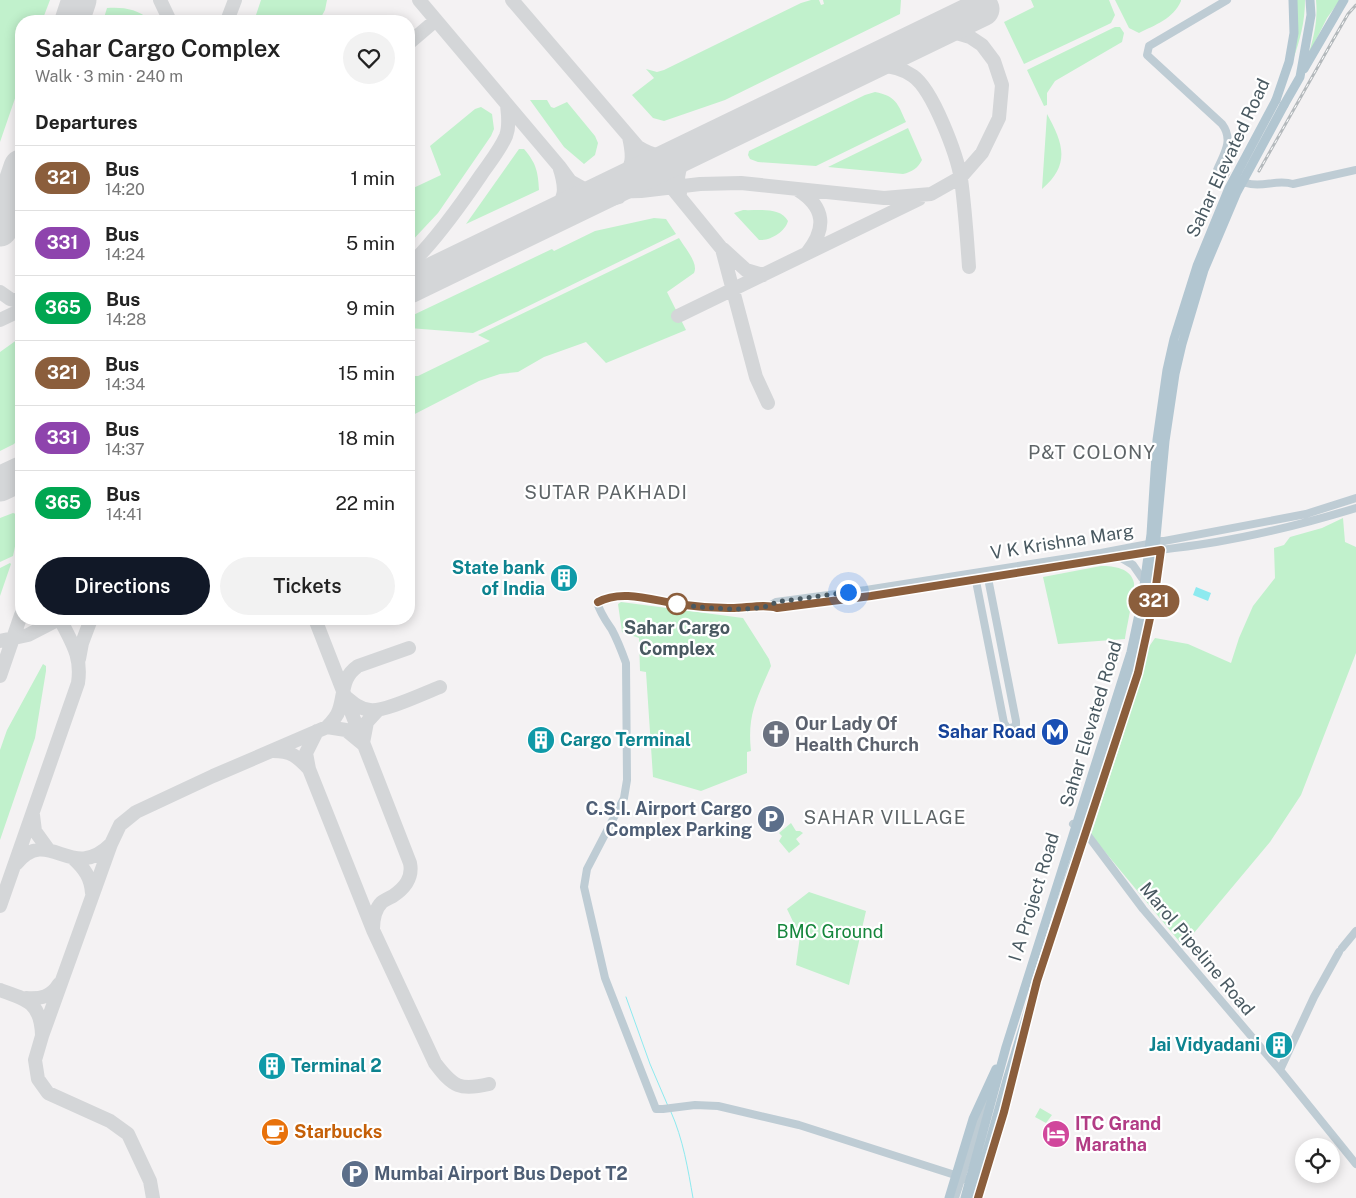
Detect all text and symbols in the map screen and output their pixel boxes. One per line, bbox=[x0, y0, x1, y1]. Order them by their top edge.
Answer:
button: heart bbox=[343, 32, 395, 84]
text: Sahar Cargo Complex bbox=[35, 34, 281, 62]
text: Walk · 3 min · 240 m bbox=[35, 67, 183, 86]
street label: Sahar Elevated Road bbox=[1182, 75, 1274, 241]
text: Departures bbox=[35, 111, 138, 133]
text: Bus bbox=[105, 158, 139, 180]
text: 321 bbox=[47, 167, 78, 188]
text: 1 min bbox=[350, 167, 395, 189]
text: 14:20 bbox=[105, 180, 145, 199]
text: Bus bbox=[105, 223, 139, 245]
text: 331 bbox=[47, 232, 78, 253]
text: 5 min bbox=[346, 232, 395, 254]
text: 14:24 bbox=[105, 245, 145, 264]
text: Bus bbox=[106, 288, 140, 310]
text: 365 bbox=[45, 297, 81, 318]
text: 9 min bbox=[346, 297, 395, 319]
text: 14:28 bbox=[106, 310, 146, 329]
text: Bus bbox=[105, 353, 139, 375]
text: 321 bbox=[47, 362, 78, 383]
text: 15 min bbox=[338, 362, 395, 384]
text: 14:34 bbox=[105, 375, 145, 394]
text: Bus bbox=[105, 418, 139, 440]
text: 331 bbox=[47, 427, 78, 448]
text: 18 min bbox=[338, 427, 395, 449]
text: 14:37 bbox=[105, 440, 145, 459]
district label: P&T COLONY bbox=[1028, 441, 1156, 463]
district label: SUTAR PAKHADI bbox=[524, 481, 688, 503]
text: Bus bbox=[106, 483, 140, 505]
text: 365 bbox=[45, 492, 81, 513]
text: 22 min bbox=[336, 492, 395, 514]
text: 14:41 bbox=[106, 505, 143, 524]
street label: V K Krishna Marg bbox=[989, 520, 1135, 563]
button: Directions bbox=[35, 557, 210, 615]
button: Tickets bbox=[220, 557, 395, 615]
place label: State bank of India bbox=[452, 557, 546, 599]
building icon: State bank of India bbox=[549, 563, 579, 593]
your location bbox=[836, 580, 861, 605]
line badge: 321 bbox=[1125, 585, 1183, 617]
text: 321 bbox=[1138, 590, 1170, 611]
marker: Sahar Cargo Complex bbox=[666, 593, 688, 615]
place label: Sahar Cargo Complex bbox=[624, 617, 730, 659]
street label: Sahar Elevated Road bbox=[1055, 638, 1126, 810]
place label: Our Lady Of Health Church bbox=[795, 713, 919, 755]
metro station icon: Sahar Road bbox=[1040, 717, 1070, 747]
church icon: Our Lady Of Health Church bbox=[761, 719, 791, 749]
place label: Sahar Road bbox=[938, 721, 1036, 742]
building icon: Cargo Terminal bbox=[526, 725, 556, 755]
place label: Cargo Terminal bbox=[560, 729, 691, 750]
place label: C.S.I. Airport Cargo Complex Parking bbox=[585, 798, 752, 840]
parking icon: C.S.I. Airport Cargo Complex Parking bbox=[756, 804, 786, 834]
district label: SAHAR VILLAGE bbox=[804, 806, 966, 828]
street label: I A Project Road bbox=[1004, 830, 1063, 964]
street label: Marol Pipeline Road bbox=[1136, 878, 1259, 1019]
park label: BMC Ground bbox=[777, 921, 883, 942]
building icon: Jai Vidyadani bbox=[1264, 1030, 1294, 1060]
place label: Jai Vidyadani bbox=[1149, 1034, 1260, 1055]
building icon: Terminal 2 bbox=[257, 1051, 287, 1081]
place label: Terminal 2 bbox=[291, 1055, 382, 1076]
place label: ITC Grand Maratha bbox=[1075, 1113, 1161, 1155]
cafe icon: Starbucks bbox=[260, 1117, 290, 1147]
hotel icon: ITC Grand Maratha bbox=[1041, 1119, 1071, 1149]
place label: Starbucks bbox=[294, 1121, 382, 1142]
map controls bbox=[1295, 1138, 1340, 1183]
button: locate bbox=[1295, 1138, 1340, 1183]
parking icon: Mumbai Airport Bus Depot T2 bbox=[340, 1159, 370, 1189]
place label: Mumbai Airport Bus Depot T2 bbox=[374, 1163, 628, 1184]

